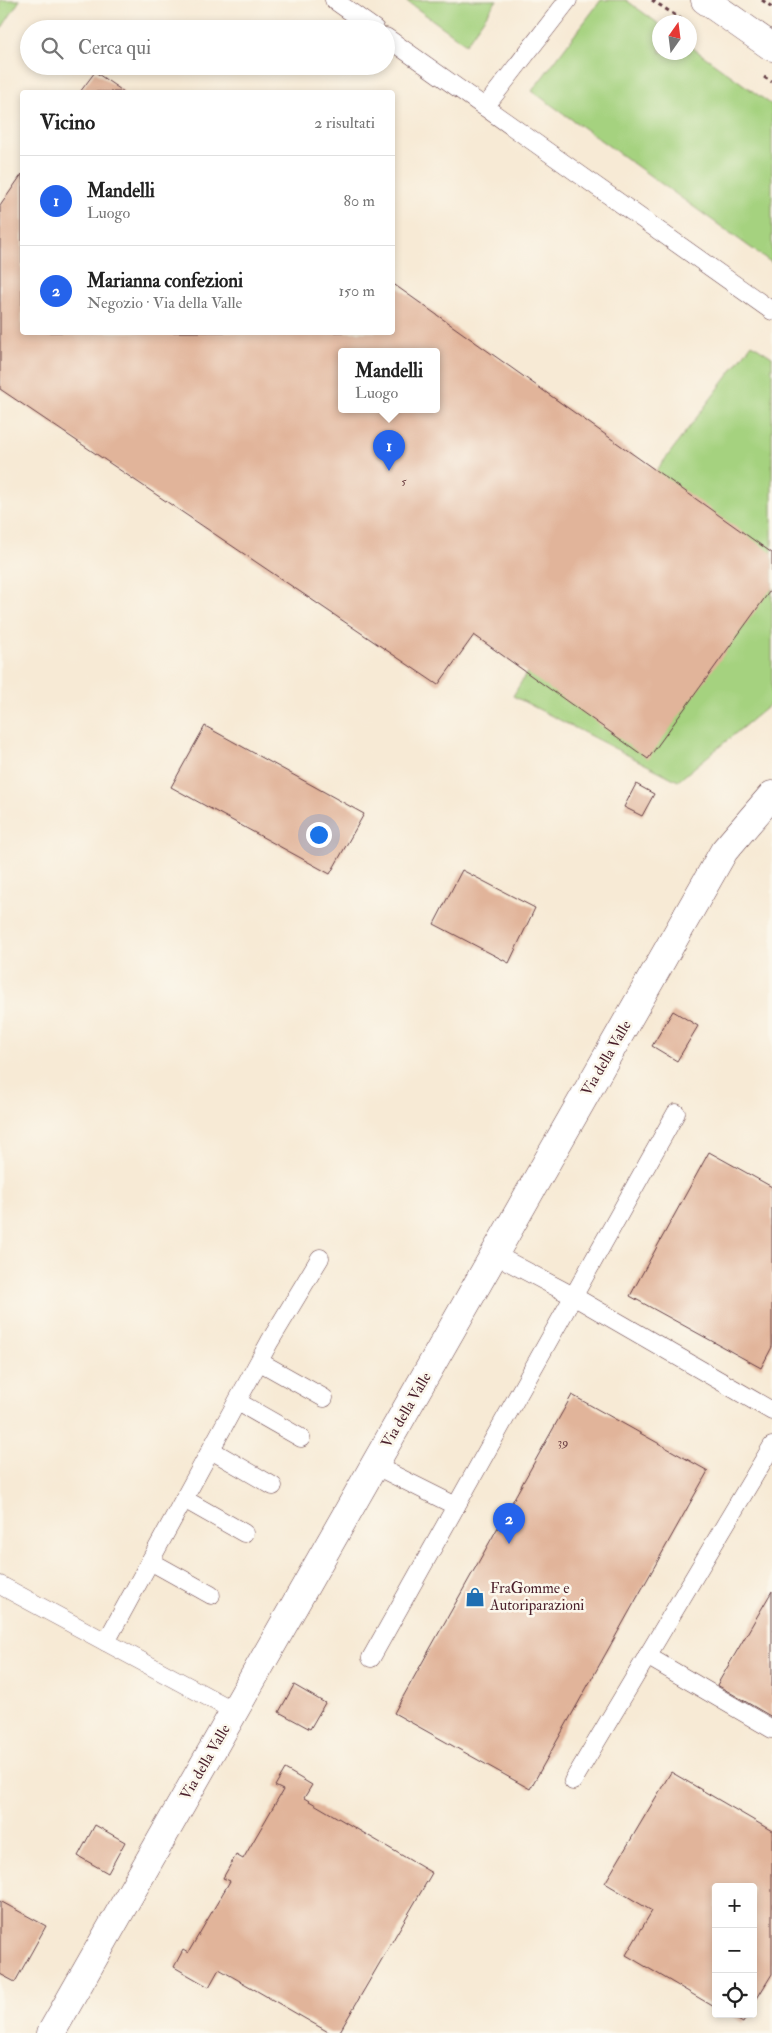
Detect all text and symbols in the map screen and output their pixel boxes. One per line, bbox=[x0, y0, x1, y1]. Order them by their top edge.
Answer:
north arrow bbox=[652, 15, 697, 60]
search box bbox=[20, 20, 395, 75]
icon: search bbox=[38, 34, 66, 62]
text: Cerca qui bbox=[78, 36, 151, 60]
text: Vicino bbox=[40, 109, 95, 136]
text: 2 risultati bbox=[314, 113, 375, 133]
text: Mandelli bbox=[87, 179, 155, 203]
text: 1 bbox=[53, 191, 59, 211]
text: 80 m bbox=[344, 191, 375, 211]
text: Luogo bbox=[87, 203, 130, 223]
text: Marianna confezioni bbox=[87, 269, 243, 293]
text: 2 bbox=[52, 281, 60, 301]
text: 150 m bbox=[338, 281, 375, 301]
text: Negozio · Via della Valle bbox=[87, 293, 242, 313]
popup bbox=[338, 348, 440, 413]
text: Mandelli bbox=[355, 359, 423, 383]
text: Luogo bbox=[355, 383, 398, 403]
pin: 1 bbox=[373, 430, 405, 471]
house number: 5 bbox=[401, 474, 407, 489]
your location bbox=[306, 822, 332, 848]
street label: Via della Valle bbox=[577, 1017, 636, 1099]
street label: Via della Valle bbox=[377, 1369, 436, 1451]
house number: 39 bbox=[558, 1435, 568, 1450]
pin: 2 bbox=[493, 1503, 525, 1544]
place label: FraGomme e Autoriparazioni bbox=[489, 1579, 584, 1616]
shop icon: FraGomme e Autoriparazioni bbox=[464, 1586, 486, 1608]
street label: Via della Valle bbox=[176, 1721, 235, 1803]
map controls bbox=[712, 1883, 757, 2018]
button: + bbox=[712, 1883, 757, 1928]
button: − bbox=[712, 1928, 757, 1973]
button: locate bbox=[712, 1973, 757, 2018]

